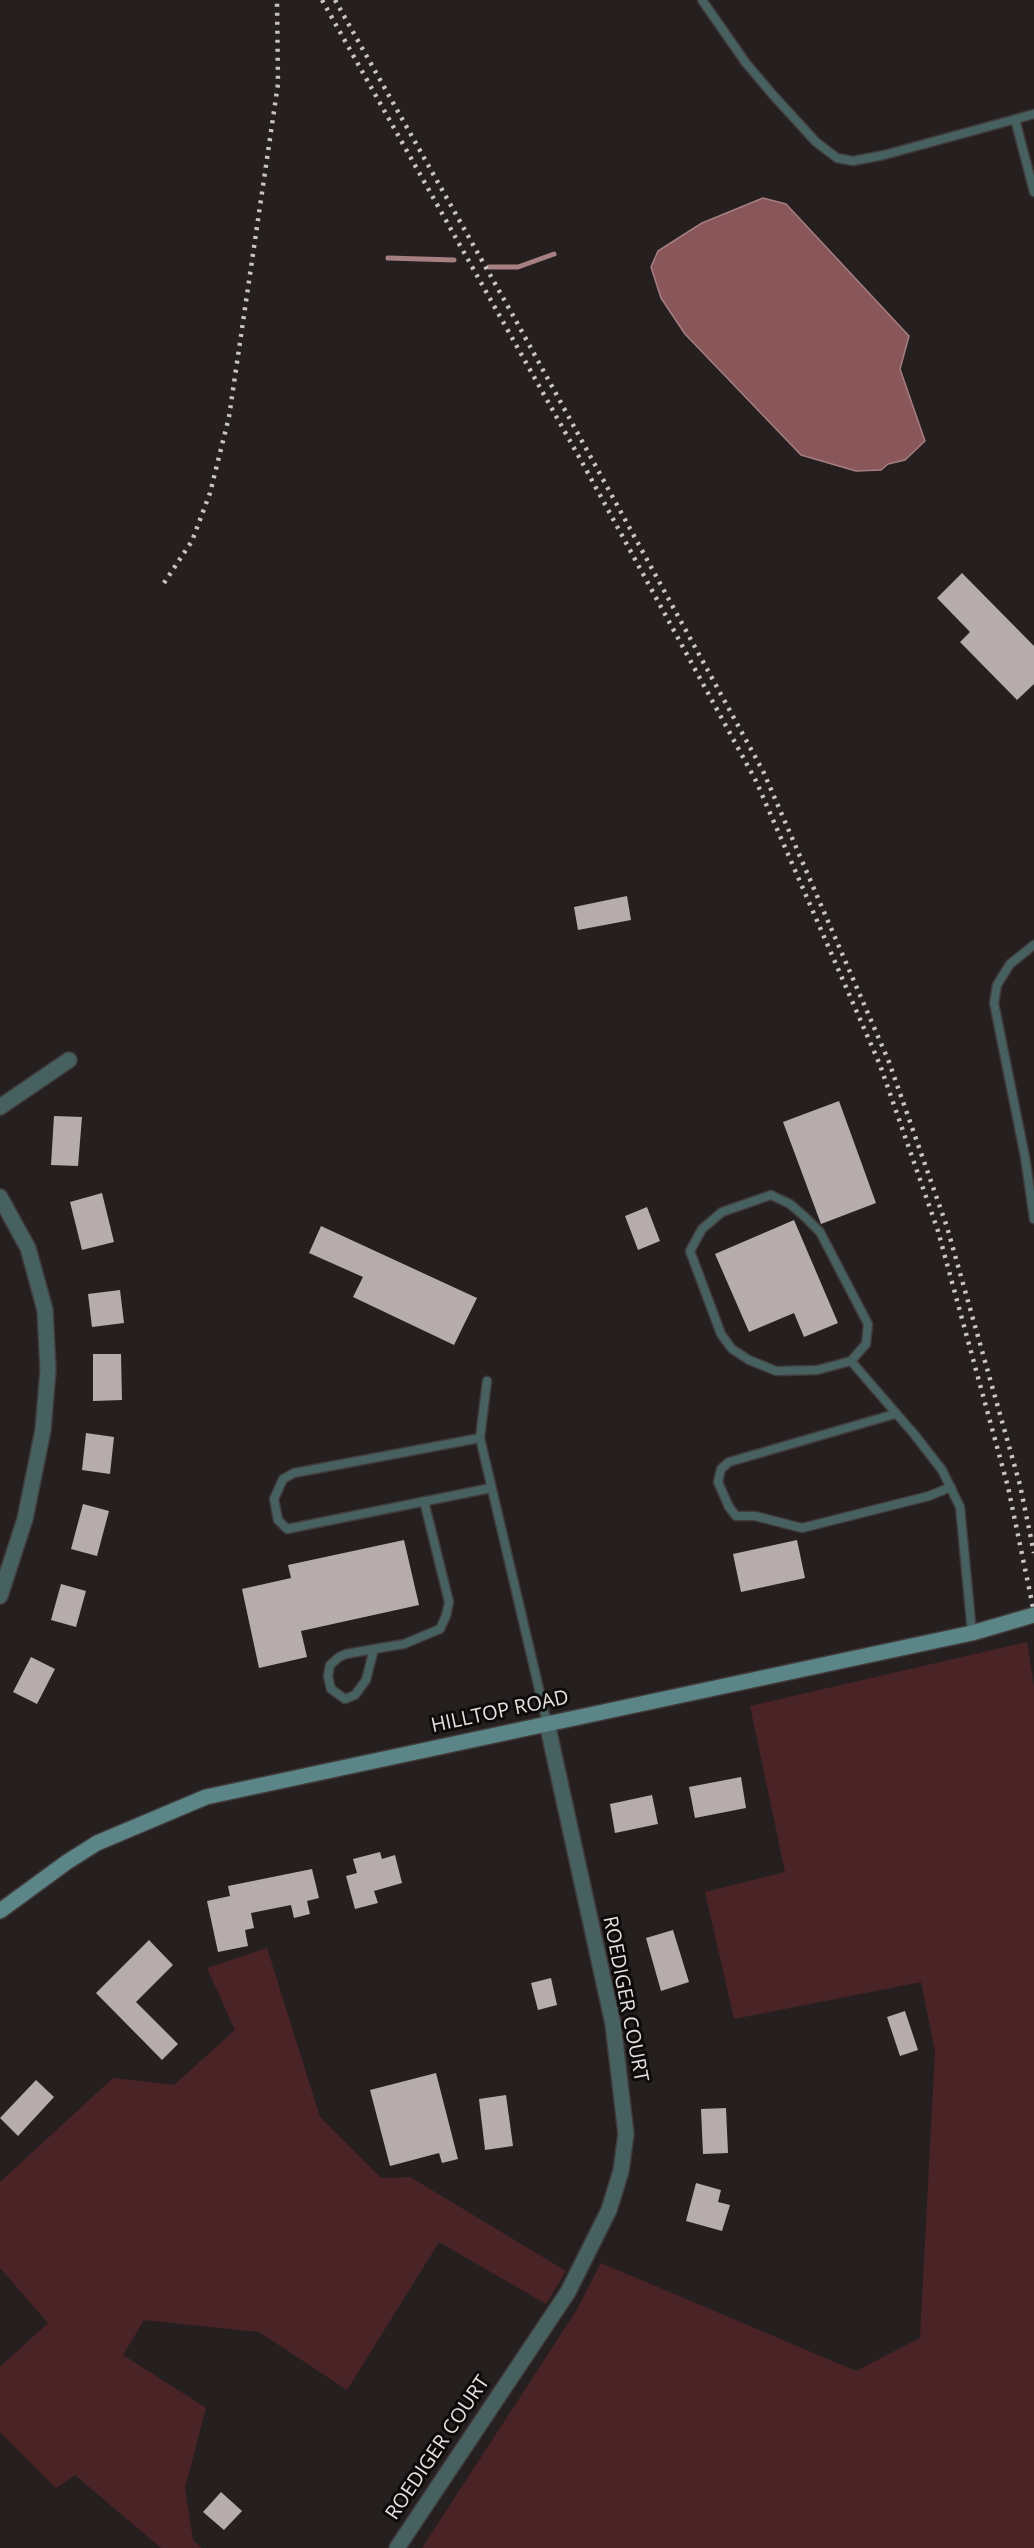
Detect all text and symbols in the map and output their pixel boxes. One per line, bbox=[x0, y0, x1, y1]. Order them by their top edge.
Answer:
street label: HILLTOP ROAD bbox=[429, 1686, 571, 1738]
street label: ROEDIGER COURT bbox=[597, 1914, 653, 2084]
street label: ROEDIGER COURT bbox=[381, 2371, 495, 2525]

